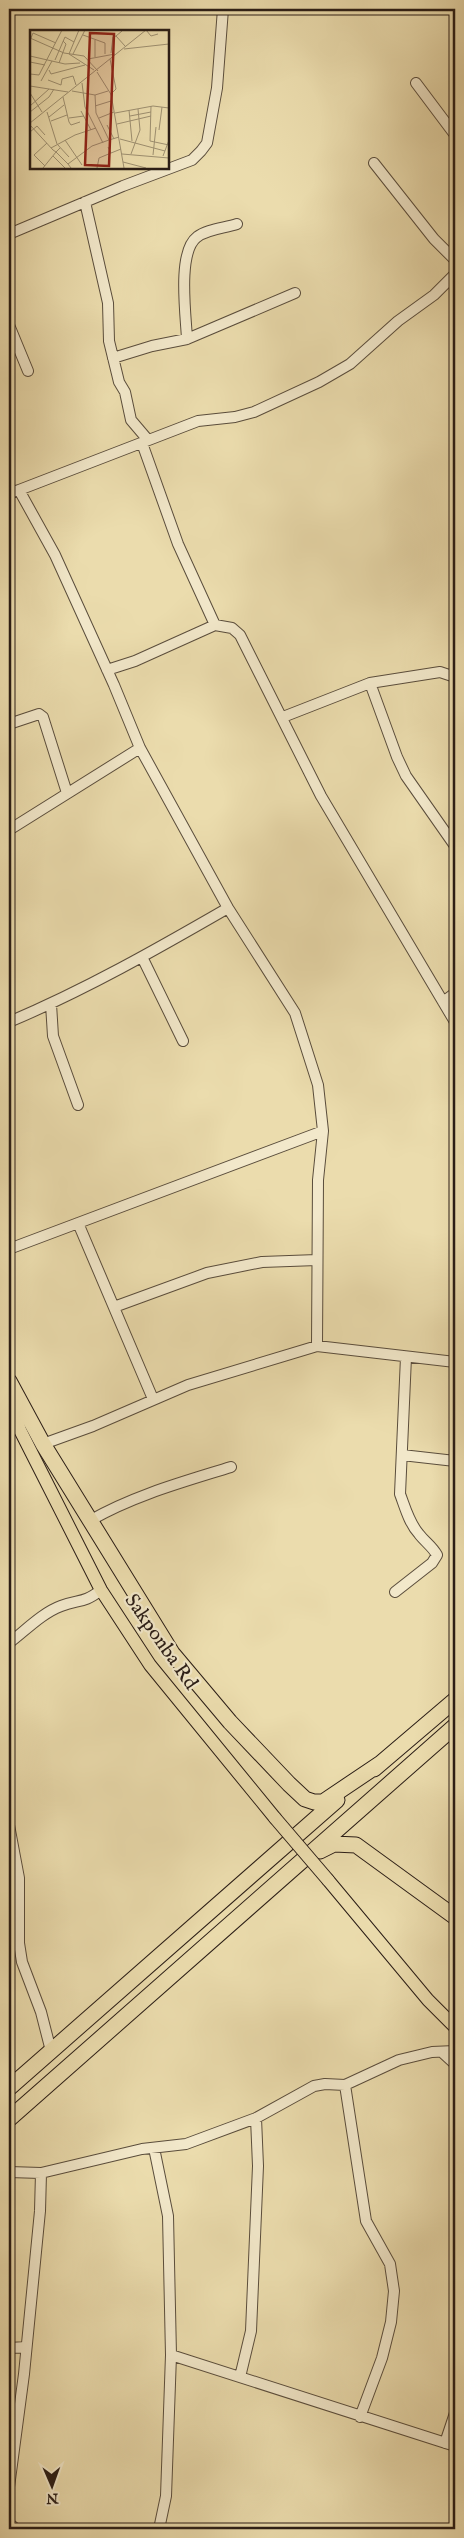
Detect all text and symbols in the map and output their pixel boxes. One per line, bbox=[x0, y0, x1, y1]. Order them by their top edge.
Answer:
inset map bbox=[30, 30, 169, 169]
street label: Sakponba Rd bbox=[119, 1589, 203, 1695]
north arrow bbox=[28, 2460, 78, 2510]
text: N bbox=[46, 2489, 60, 2507]

